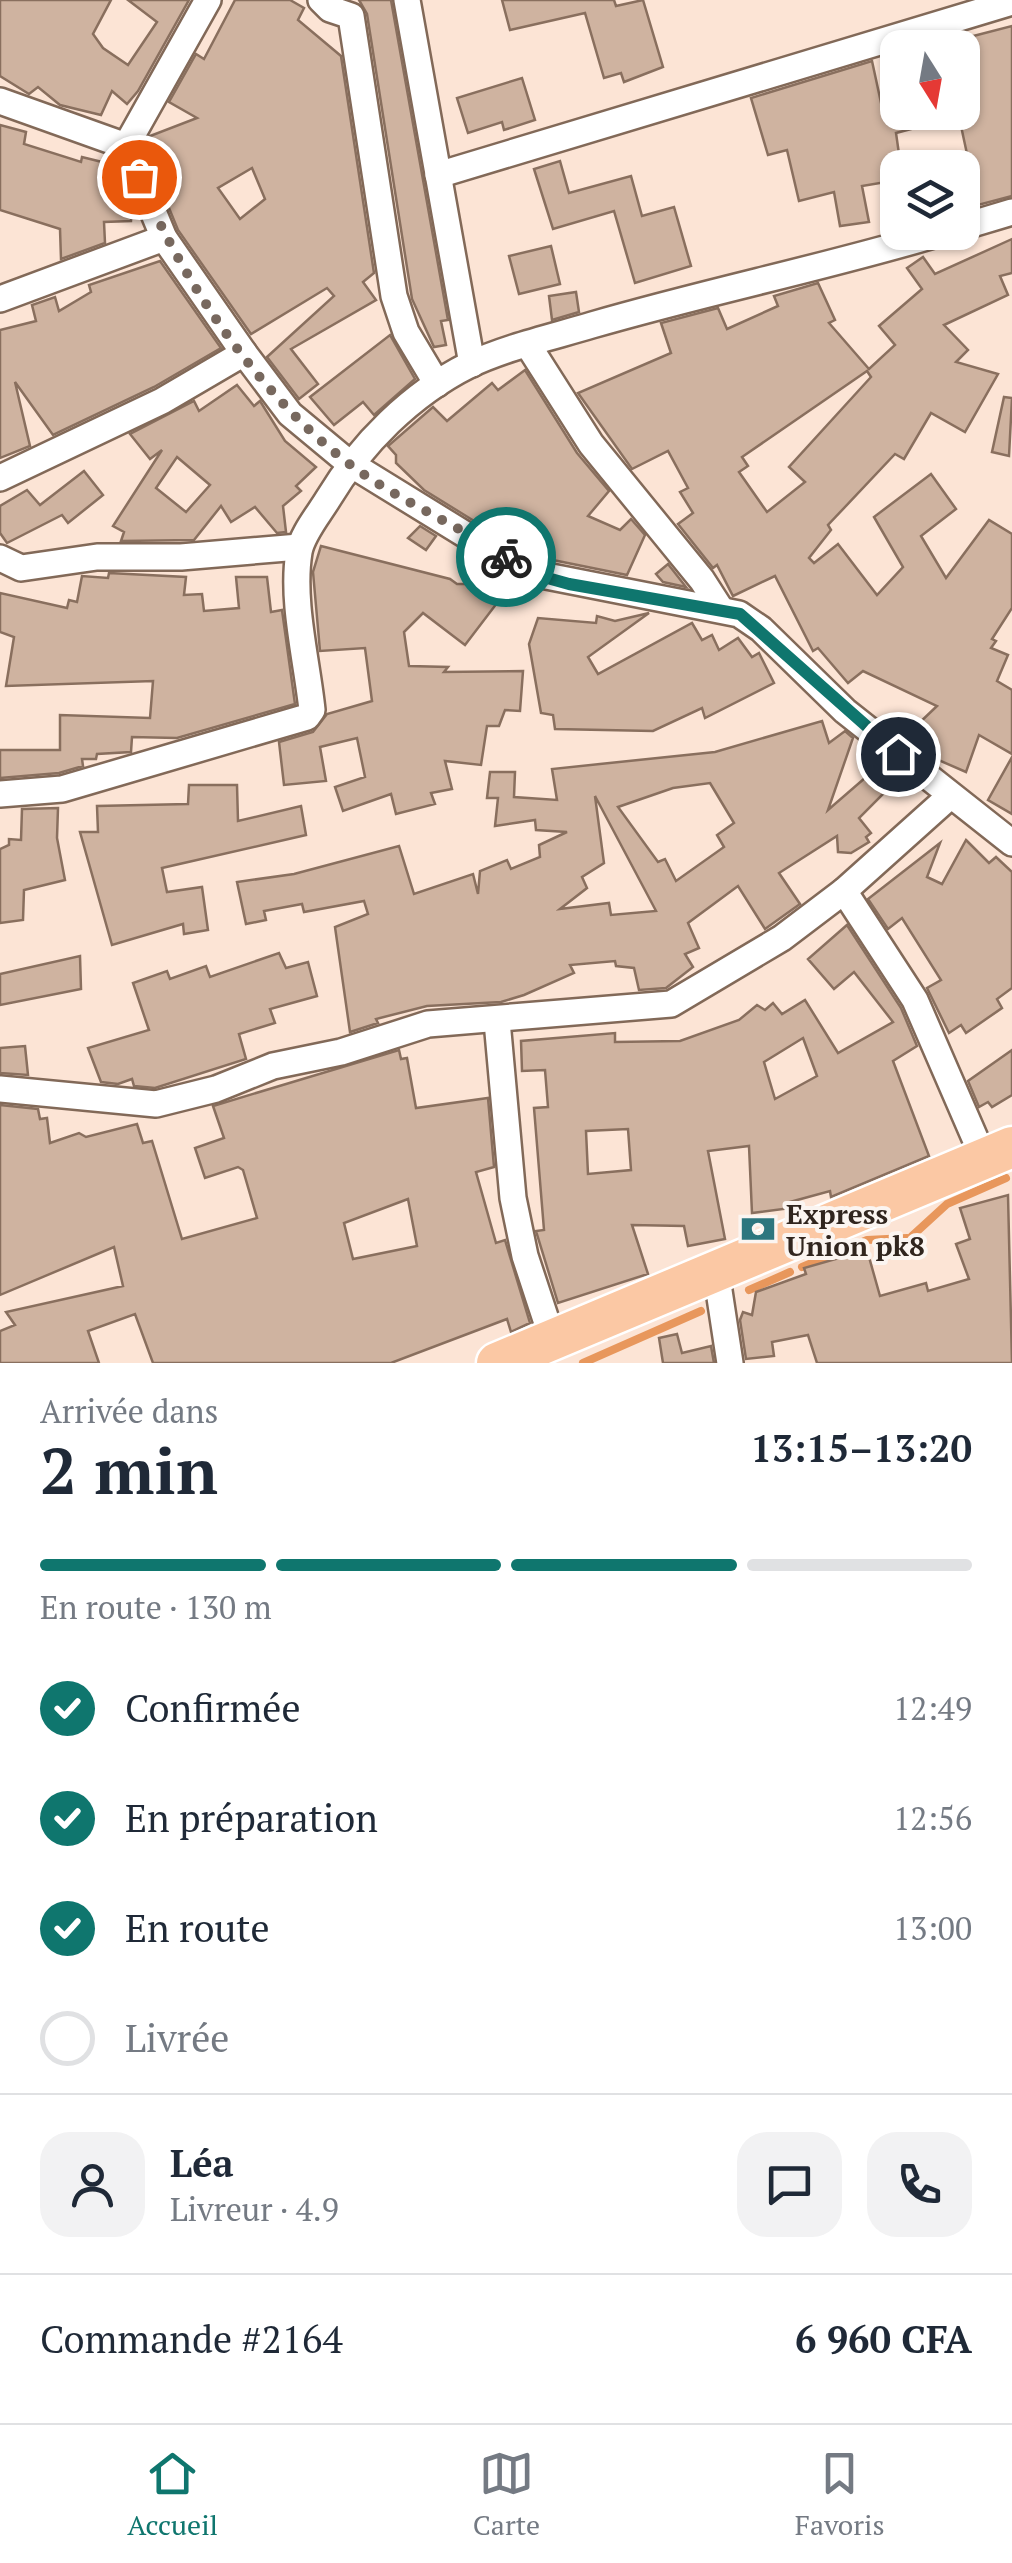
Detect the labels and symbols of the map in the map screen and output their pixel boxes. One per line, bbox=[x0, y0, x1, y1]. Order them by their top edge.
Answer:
north arrow bbox=[880, 30, 980, 130]
pin bbox=[97, 135, 182, 220]
courier bbox=[456, 507, 556, 607]
pin bbox=[856, 712, 941, 797]
place label: Express Union pk8 bbox=[786, 1195, 925, 1264]
bank icon: Express Union pk8 bbox=[739, 1210, 777, 1248]

